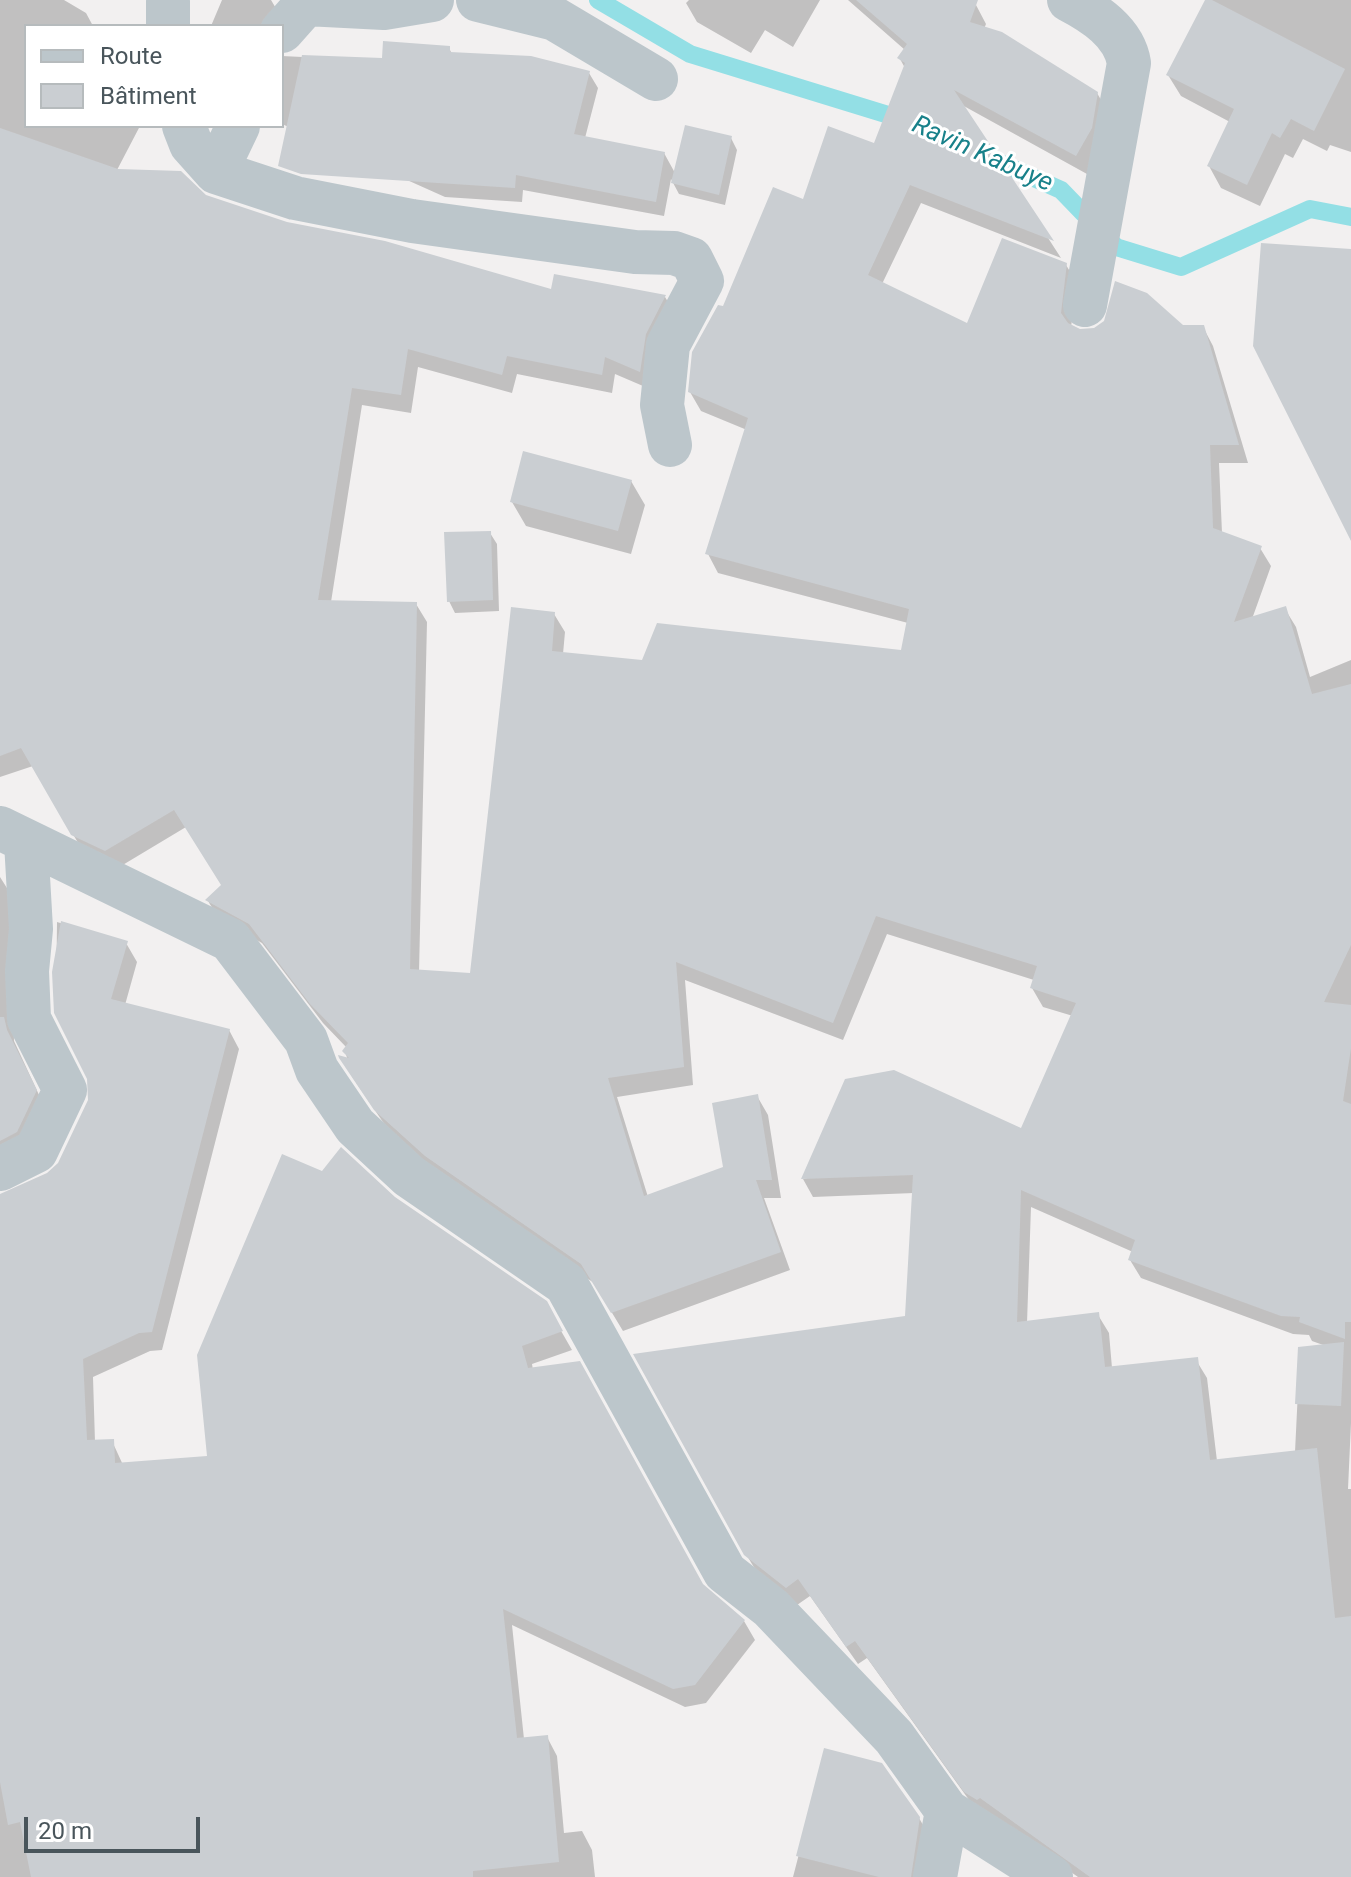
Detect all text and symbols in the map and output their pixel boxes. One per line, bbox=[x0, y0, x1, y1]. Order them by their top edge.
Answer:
legend bbox=[24, 24, 284, 128]
text: Route bbox=[100, 42, 162, 70]
text: Bâtiment bbox=[100, 82, 197, 110]
water label: Ravin Kabuye bbox=[907, 110, 1057, 200]
scale bar bbox=[28, 1801, 204, 1851]
text: 20 m bbox=[38, 1817, 92, 1845]

